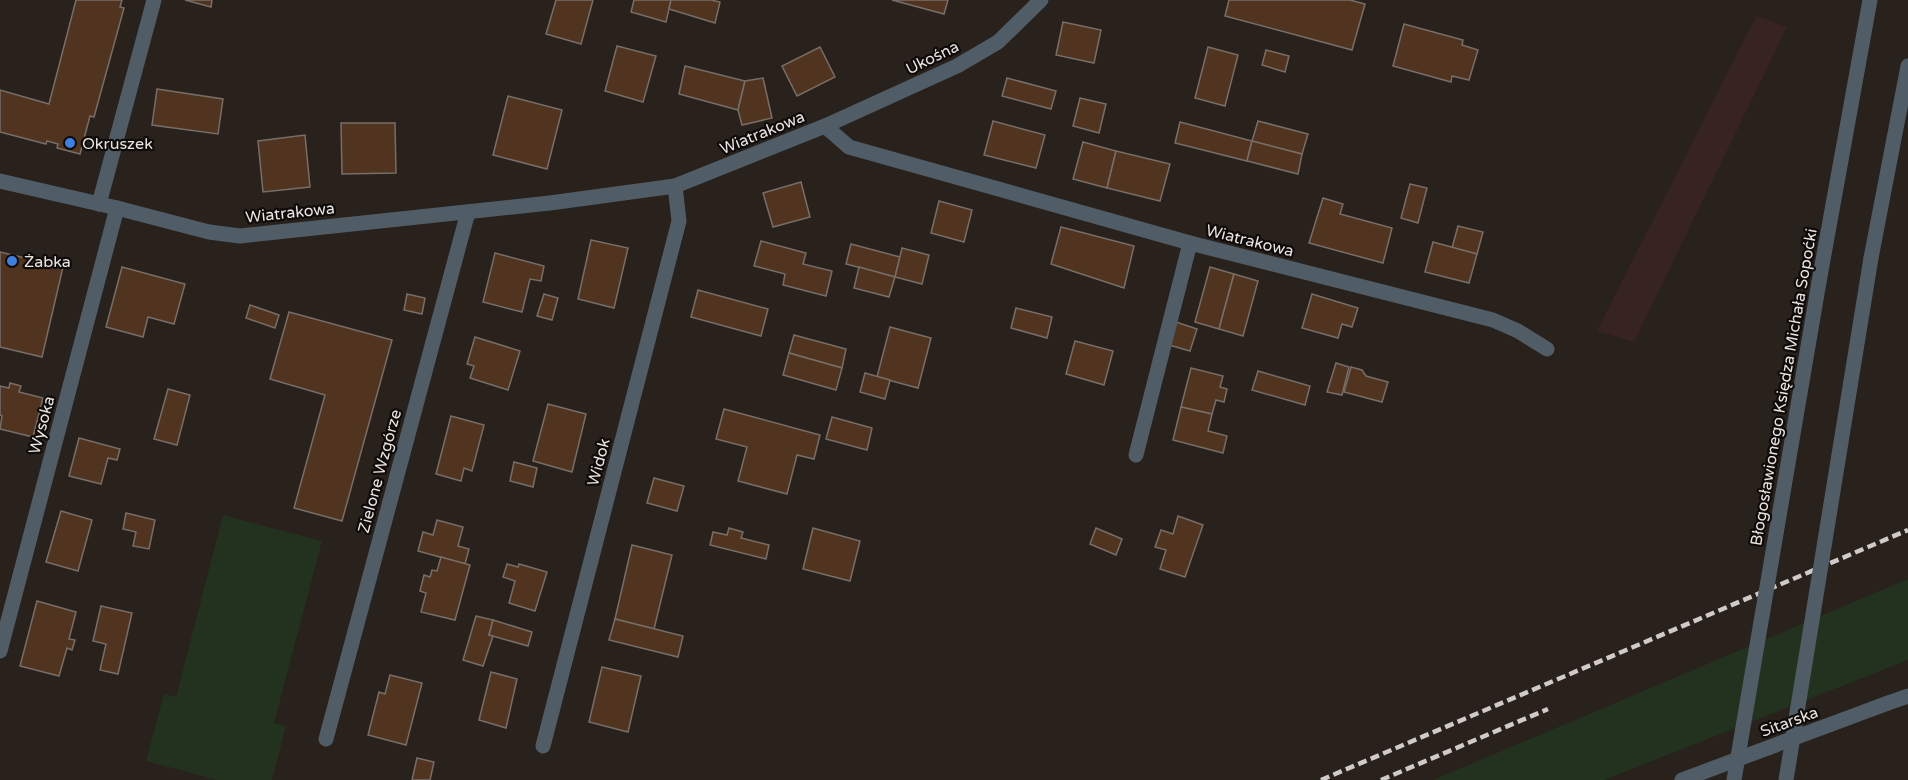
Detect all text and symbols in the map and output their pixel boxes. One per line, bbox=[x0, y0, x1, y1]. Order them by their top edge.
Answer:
street label: Ukośna bbox=[903, 36, 962, 79]
street label: Wiatrakowa bbox=[717, 107, 808, 159]
place label: Okruszek bbox=[82, 134, 153, 154]
marker: Okruszek bbox=[63, 136, 77, 150]
street label: Wiatrakowa bbox=[244, 198, 336, 228]
street label: Wiatrakowa bbox=[1204, 220, 1296, 262]
street label: Błogosławionego Księdza Michała Sopoćki bbox=[1746, 227, 1822, 547]
place label: Żabka bbox=[24, 252, 71, 272]
marker: Żabka bbox=[5, 254, 19, 268]
street label: Wysoka bbox=[25, 394, 59, 457]
street label: Zielone Wzgórze bbox=[354, 407, 406, 535]
street label: Widok bbox=[583, 436, 615, 488]
street label: Sitarska bbox=[1758, 702, 1821, 742]

